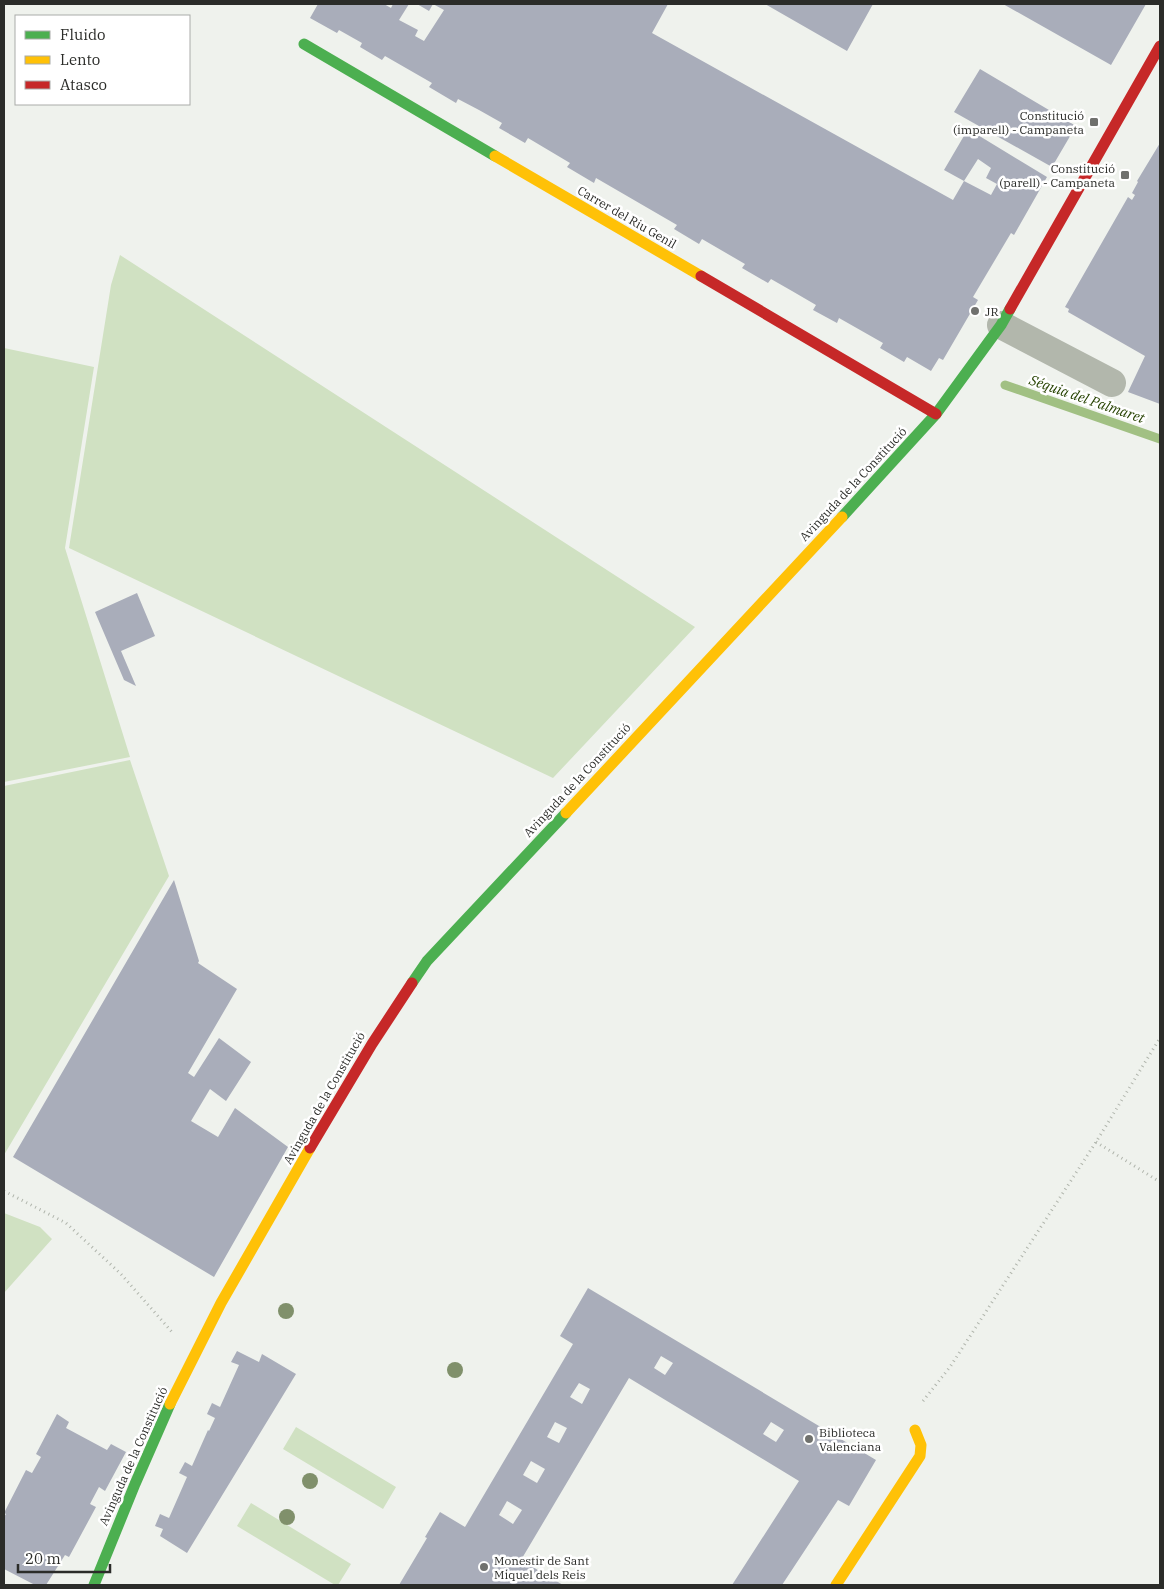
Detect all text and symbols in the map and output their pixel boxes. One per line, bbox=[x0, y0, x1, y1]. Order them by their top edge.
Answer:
legend bbox=[15, 15, 190, 105]
text: Fluido bbox=[60, 25, 105, 44]
text: Lento bbox=[60, 50, 100, 69]
text: Atasco bbox=[60, 75, 107, 94]
place label: Constitució (imparell) - Campaneta bbox=[953, 108, 1084, 137]
marker: Constitució (imparell) - Campaneta bbox=[1088, 116, 1100, 128]
place label: Constitució (parell) - Campaneta bbox=[999, 161, 1115, 190]
marker: Constitució (parell) - Campaneta bbox=[1119, 169, 1131, 181]
street label: Carrer del Riu Genil bbox=[575, 183, 679, 252]
place label: JR bbox=[985, 304, 999, 319]
marker: JR bbox=[969, 305, 981, 317]
water label: Séquia del Palmaret bbox=[1026, 371, 1148, 428]
street label: Avinguda de la Constitució bbox=[796, 424, 910, 544]
street label: Avinguda de la Constitució bbox=[520, 720, 634, 840]
street label: Avinguda de la Constitució bbox=[280, 1029, 368, 1167]
street label: Avinguda de la Constitució bbox=[96, 1384, 170, 1528]
place label: Biblioteca Valenciana bbox=[819, 1425, 882, 1454]
marker: Biblioteca Valenciana bbox=[803, 1433, 815, 1445]
scale bar bbox=[18, 1542, 110, 1574]
text: 20 m bbox=[25, 1549, 61, 1568]
place label: Monestir de Sant Miquel dels Reis bbox=[494, 1553, 589, 1582]
marker: Monestir de Sant Miquel dels Reis bbox=[478, 1561, 490, 1573]

